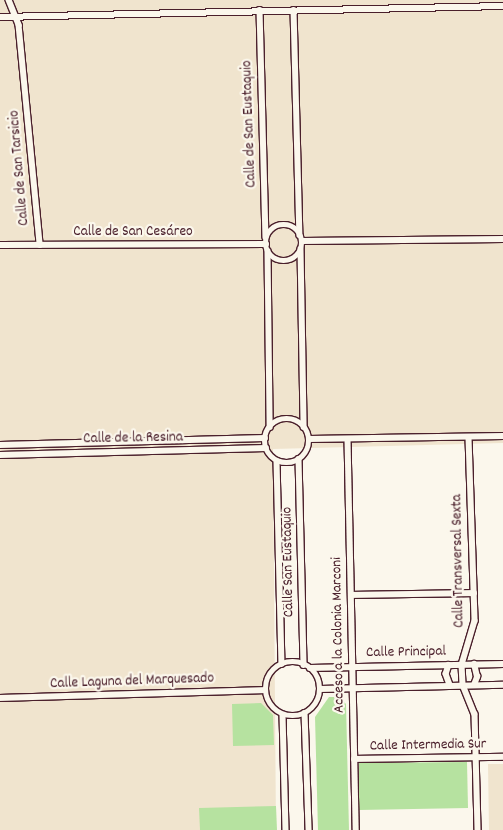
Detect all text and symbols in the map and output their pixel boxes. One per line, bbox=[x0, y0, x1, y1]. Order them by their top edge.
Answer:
street label: Calle de San Eustaquio bbox=[239, 60, 261, 188]
street label: Calle de San Tarsicio bbox=[6, 110, 34, 226]
street label: Calle de San Cesáreo bbox=[73, 224, 193, 242]
street label: Calle de la Resina bbox=[83, 429, 183, 449]
street label: Calle Transversal Sexta bbox=[449, 494, 469, 628]
street label: Calle San Eustaquio bbox=[279, 507, 299, 617]
street label: Acceso a la Colonia Marconi bbox=[329, 557, 349, 713]
street label: Calle Principal bbox=[366, 643, 446, 663]
street label: Calle Laguna del Marquesado bbox=[50, 670, 214, 694]
street label: Calle Intermedia Sur bbox=[370, 736, 486, 756]

